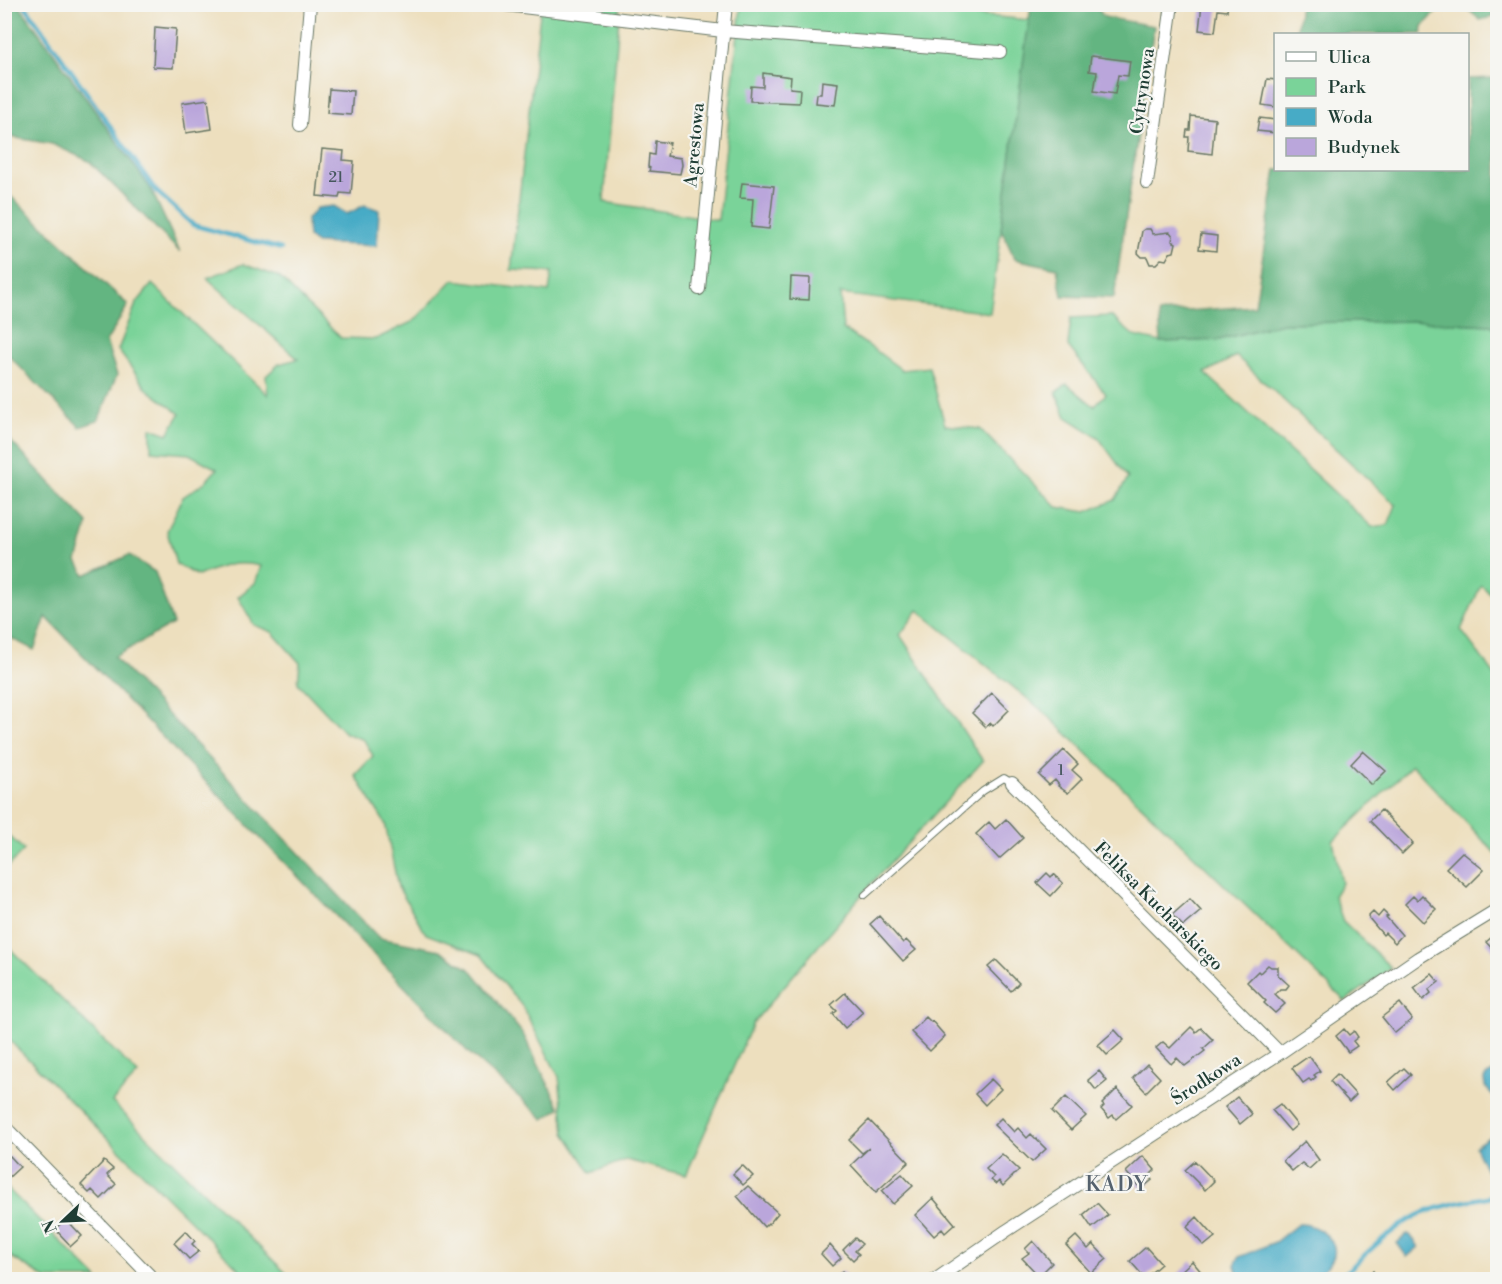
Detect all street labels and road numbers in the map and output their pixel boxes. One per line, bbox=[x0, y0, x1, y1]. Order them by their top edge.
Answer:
street label: Cytrynowa bbox=[1125, 46, 1160, 135]
street label: Agrestowa bbox=[679, 101, 710, 189]
street label: Feliksa Kucharskiego bbox=[1089, 837, 1228, 976]
street label: Środkowa bbox=[1167, 1048, 1246, 1111]

